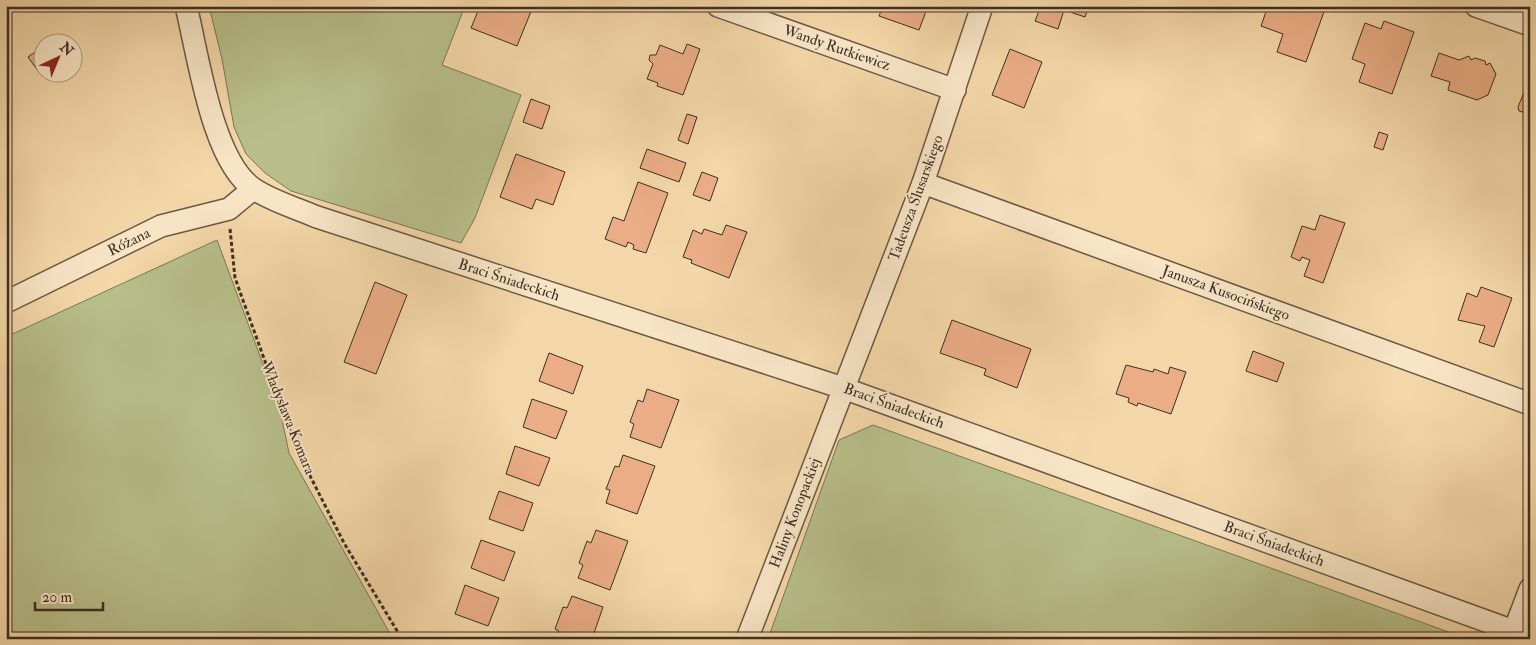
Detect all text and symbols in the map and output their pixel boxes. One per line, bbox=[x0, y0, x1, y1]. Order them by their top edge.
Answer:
street label: Wandy Rutkiewicz bbox=[780, 20, 893, 75]
north arrow bbox=[32, 32, 82, 82]
text: N bbox=[56, 38, 77, 60]
street label: Tadeusza Ślusarskiego bbox=[883, 132, 948, 264]
street label: Różana bbox=[105, 223, 154, 260]
street label: Braci Śniadeckich bbox=[456, 254, 563, 305]
street label: Janusza Kusocińskiego bbox=[1158, 261, 1292, 326]
street label: Władysława Komara bbox=[256, 358, 320, 478]
street label: Braci Śniadeckich bbox=[841, 378, 947, 433]
street label: Haliny Konopackiej bbox=[765, 455, 826, 571]
street label: Braci Śniadeckich bbox=[1221, 516, 1327, 571]
scale bar bbox=[35, 580, 102, 612]
text: 20 m bbox=[42, 588, 72, 607]

